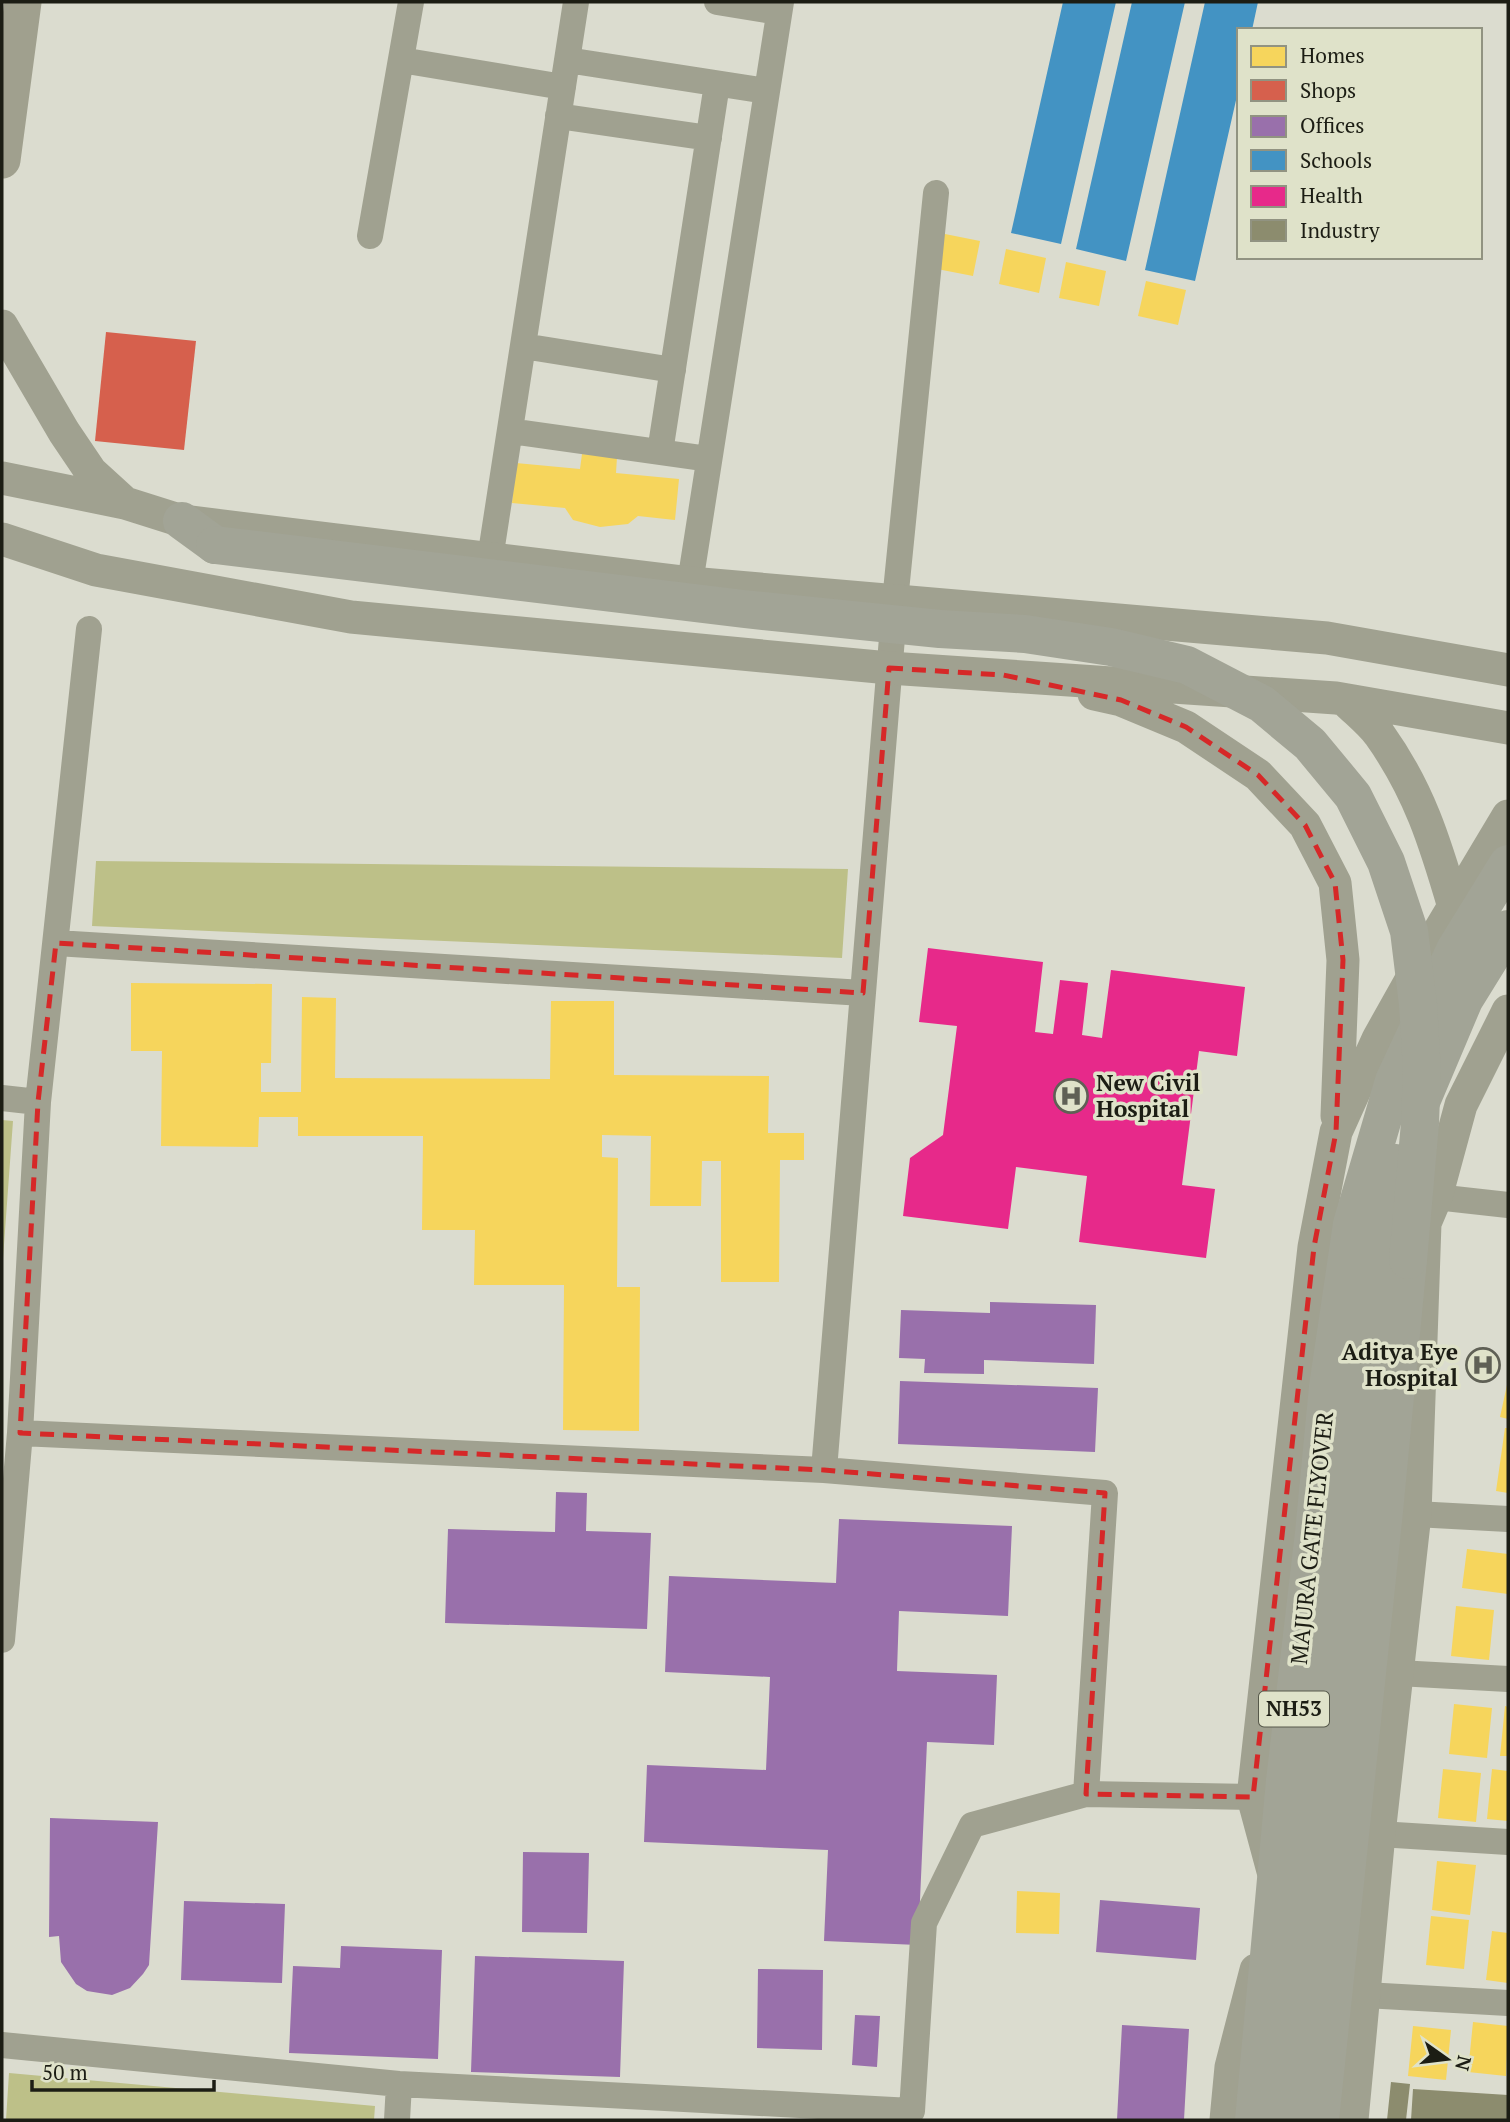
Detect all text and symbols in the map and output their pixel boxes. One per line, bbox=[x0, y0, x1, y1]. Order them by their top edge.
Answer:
legend bbox=[1237, 28, 1482, 259]
text: Homes bbox=[1300, 41, 1365, 69]
text: Shops bbox=[1300, 76, 1356, 104]
text: Offices bbox=[1300, 111, 1364, 139]
text: Schools bbox=[1300, 146, 1372, 174]
text: Health bbox=[1300, 181, 1363, 209]
text: Industry bbox=[1300, 216, 1380, 244]
place label: New Civil Hospital bbox=[1096, 1067, 1200, 1124]
hospital icon: New Civil Hospital bbox=[1052, 1077, 1090, 1115]
place label: Aditya Eye Hospital bbox=[1342, 1336, 1458, 1393]
hospital icon: Aditya Eye Hospital bbox=[1464, 1346, 1502, 1384]
street label: MAJURA GATE FLYOVER bbox=[1283, 1410, 1340, 1666]
road number: NH53 bbox=[1259, 1692, 1329, 1726]
north arrow bbox=[1412, 2024, 1482, 2094]
scale bar bbox=[32, 2048, 214, 2092]
text: N bbox=[1450, 2053, 1478, 2074]
text: 50 m bbox=[42, 2058, 88, 2086]

